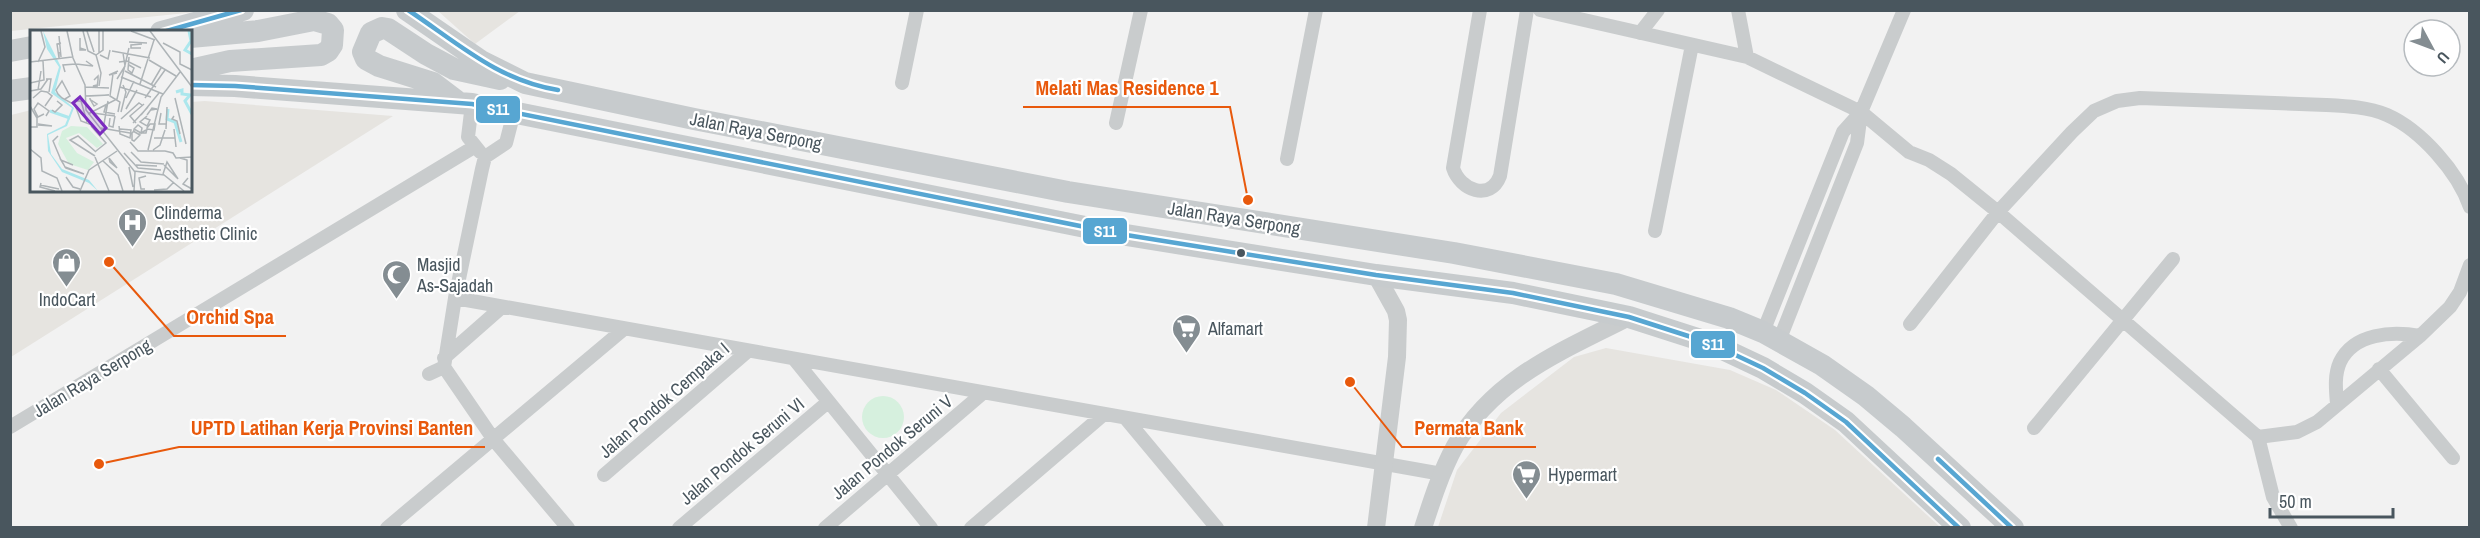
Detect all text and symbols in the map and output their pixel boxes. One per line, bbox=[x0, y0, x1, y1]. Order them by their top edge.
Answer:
north arrow bbox=[2402, 18, 2462, 78]
inset map bbox=[30, 30, 192, 192]
text: U bbox=[2432, 47, 2455, 69]
callout: Melati Mas Residence 1 bbox=[1023, 69, 1230, 107]
text: Melati Mas Residence 1 bbox=[1035, 74, 1219, 101]
line badge: S11 bbox=[475, 95, 521, 124]
text: S11 bbox=[487, 98, 510, 120]
street label: Jalan Raya Serpong bbox=[688, 106, 825, 156]
street label: Jalan Raya Serpong bbox=[1166, 195, 1303, 241]
place label: Clinderma Aesthetic Clinic bbox=[153, 200, 257, 246]
hospital icon: Clinderma Aesthetic Clinic bbox=[117, 206, 149, 248]
line badge: S11 bbox=[1082, 217, 1128, 245]
text: S11 bbox=[1094, 220, 1117, 242]
shop icon: IndoCart bbox=[51, 246, 83, 288]
unlabelled marker bbox=[1235, 247, 1247, 259]
place label: Masjid As-Sajadah bbox=[416, 252, 493, 298]
mosque icon: Masjid As-Sajadah bbox=[380, 258, 412, 300]
place label: IndoCart bbox=[39, 287, 95, 312]
callout: Orchid Spa bbox=[174, 298, 286, 336]
text: Orchid Spa bbox=[186, 303, 274, 330]
supermarket icon: Alfamart bbox=[1171, 312, 1203, 354]
place label: Alfamart bbox=[1207, 316, 1263, 341]
line badge: S11 bbox=[1690, 330, 1736, 359]
street label: Jalan Raya Serpong bbox=[28, 332, 156, 423]
text: S11 bbox=[1702, 333, 1725, 355]
street label: Jalan Pondok Cempaka I bbox=[594, 336, 734, 464]
street label: Jalan Pondok Seruni V bbox=[826, 389, 958, 505]
street label: Jalan Pondok Seruni VI bbox=[675, 392, 809, 510]
callout: UPTD Latihan Kerja Provinsi Banten bbox=[179, 409, 485, 447]
callout: Permata Bank bbox=[1402, 409, 1536, 447]
text: UPTD Latihan Kerja Provinsi Banten bbox=[191, 414, 473, 441]
text: Permata Bank bbox=[1414, 414, 1525, 441]
supermarket icon: Hypermart bbox=[1511, 458, 1543, 500]
place label: Hypermart bbox=[1548, 462, 1617, 487]
scale bar bbox=[2270, 481, 2393, 519]
text: 50 m bbox=[2279, 489, 2312, 514]

